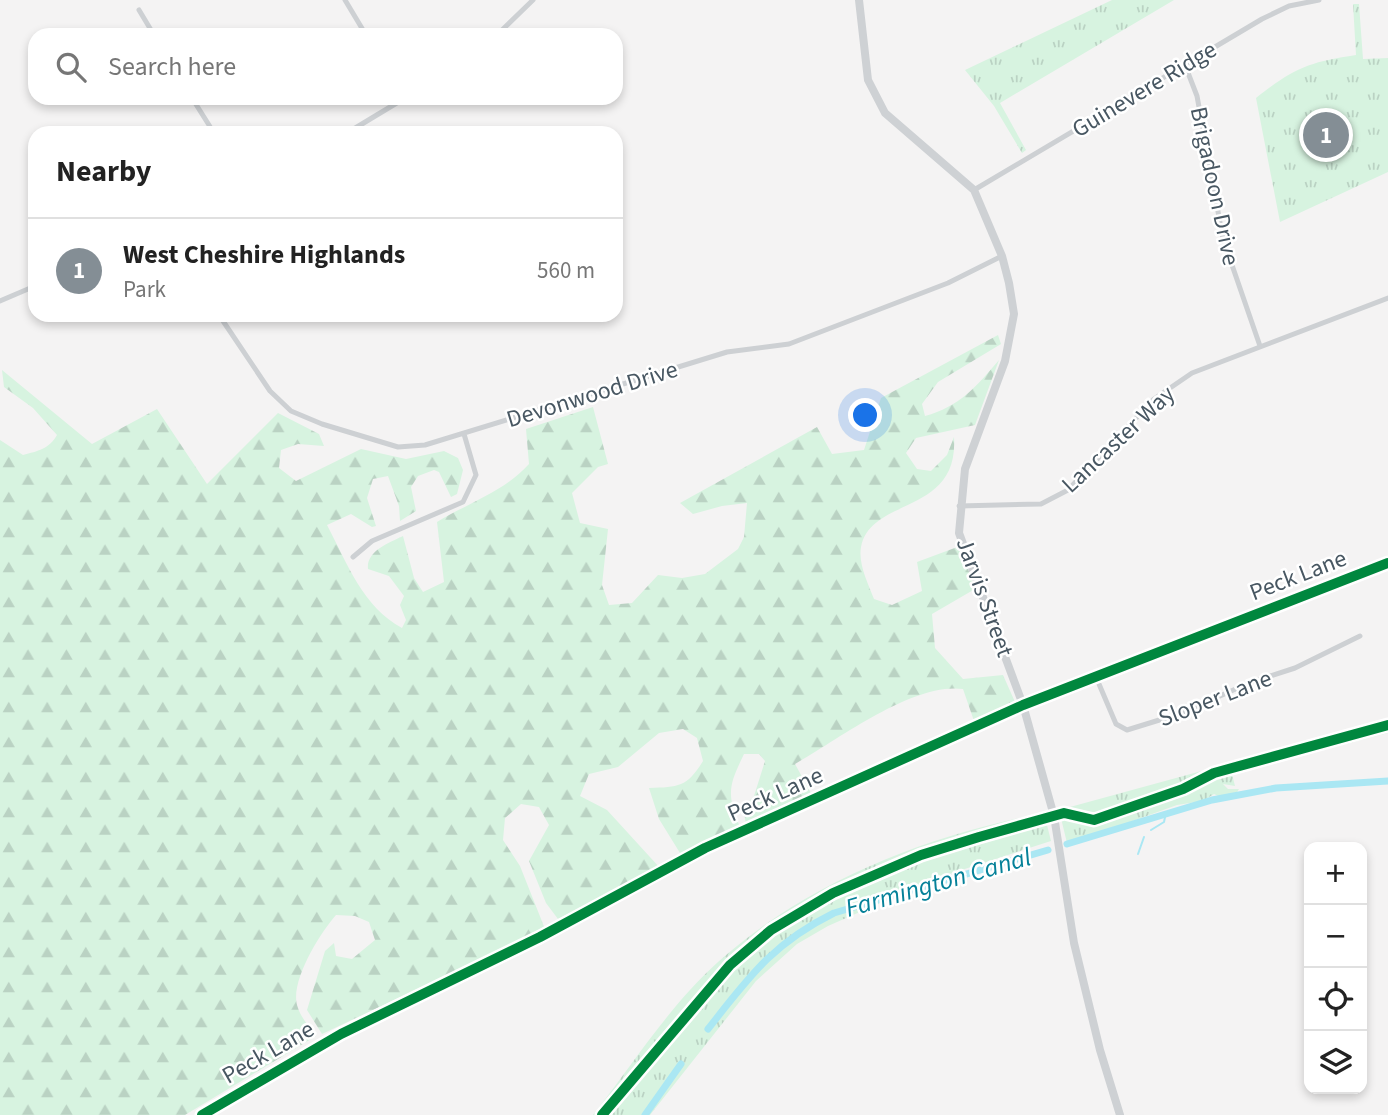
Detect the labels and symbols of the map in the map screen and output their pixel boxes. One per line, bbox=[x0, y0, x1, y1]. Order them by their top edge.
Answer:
street label: Guinevere Ridge bbox=[1065, 32, 1223, 146]
street label: Brigadoon Drive bbox=[1181, 104, 1248, 269]
pin: 1 bbox=[1303, 109, 1349, 161]
street label: Devonwood Drive bbox=[502, 352, 682, 437]
street label: Lancaster Way bbox=[1054, 378, 1183, 501]
your location bbox=[848, 398, 882, 432]
street label: Jarvis Street bbox=[947, 533, 1022, 662]
street label: Peck Lane bbox=[1245, 541, 1352, 610]
street label: Sloper Lane bbox=[1153, 661, 1277, 736]
street label: Peck Lane bbox=[722, 758, 829, 831]
water label: Farmington Canal bbox=[841, 838, 1036, 927]
street label: Peck Lane bbox=[216, 1012, 321, 1093]

